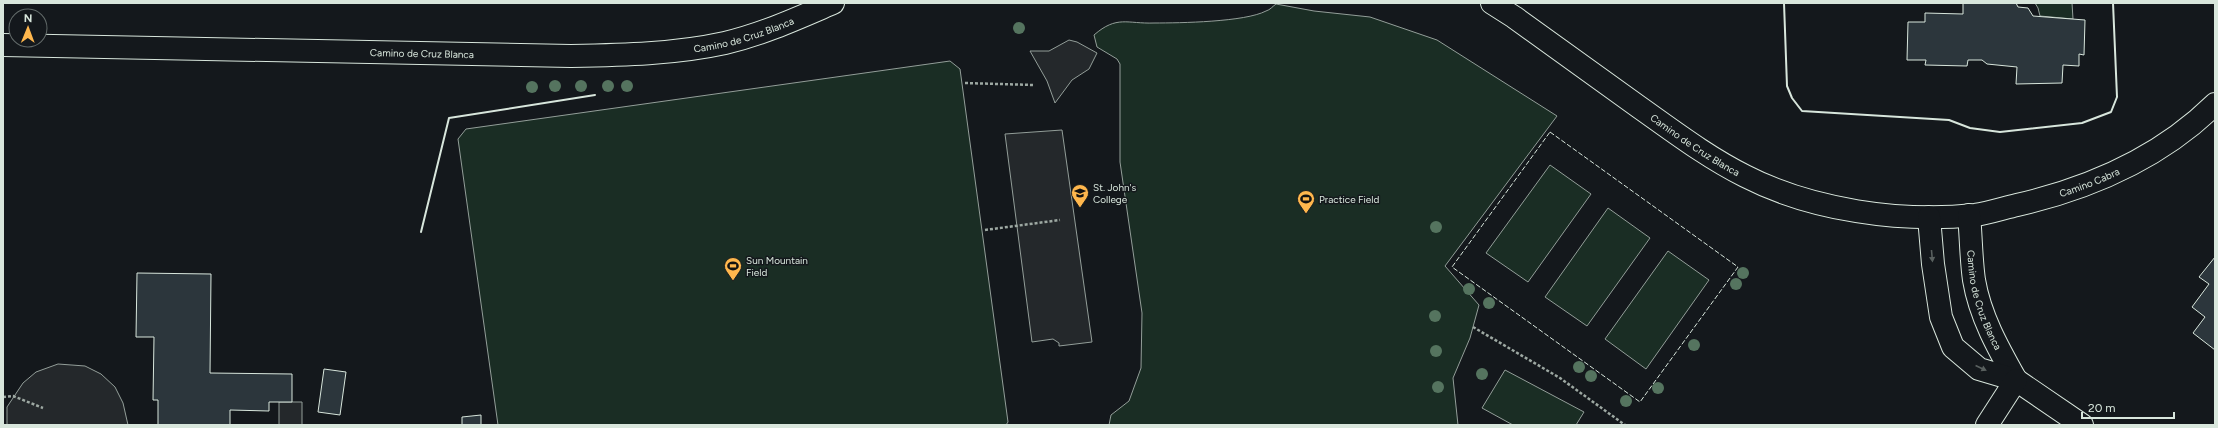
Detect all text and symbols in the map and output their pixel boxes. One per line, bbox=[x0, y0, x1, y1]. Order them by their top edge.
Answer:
north arrow bbox=[8, 8, 48, 48]
text: N bbox=[24, 12, 33, 25]
street label: Camino de Cruz Blanca bbox=[693, 14, 796, 56]
street label: Camino de Cruz Blanca bbox=[370, 46, 474, 61]
street label: Camino de Cruz Blanca bbox=[1648, 111, 1742, 179]
street label: Camino Cabra bbox=[2058, 165, 2122, 200]
place label: St. John's College bbox=[1093, 181, 1137, 206]
school or university icon: St. John's College bbox=[1070, 183, 1090, 208]
sports icon: Practice Field bbox=[1296, 189, 1316, 214]
place label: Practice Field bbox=[1319, 193, 1379, 206]
one-way arrow bbox=[1929, 250, 1936, 262]
street label: Camino de Cruz Blanca bbox=[1964, 250, 2004, 352]
place label: Sun Mountain Field bbox=[746, 254, 808, 279]
sports icon: Sun Mountain Field bbox=[723, 256, 743, 281]
one-way arrow bbox=[1976, 366, 1988, 372]
scale bar bbox=[2082, 394, 2174, 420]
text: 20 m bbox=[2088, 401, 2116, 415]

